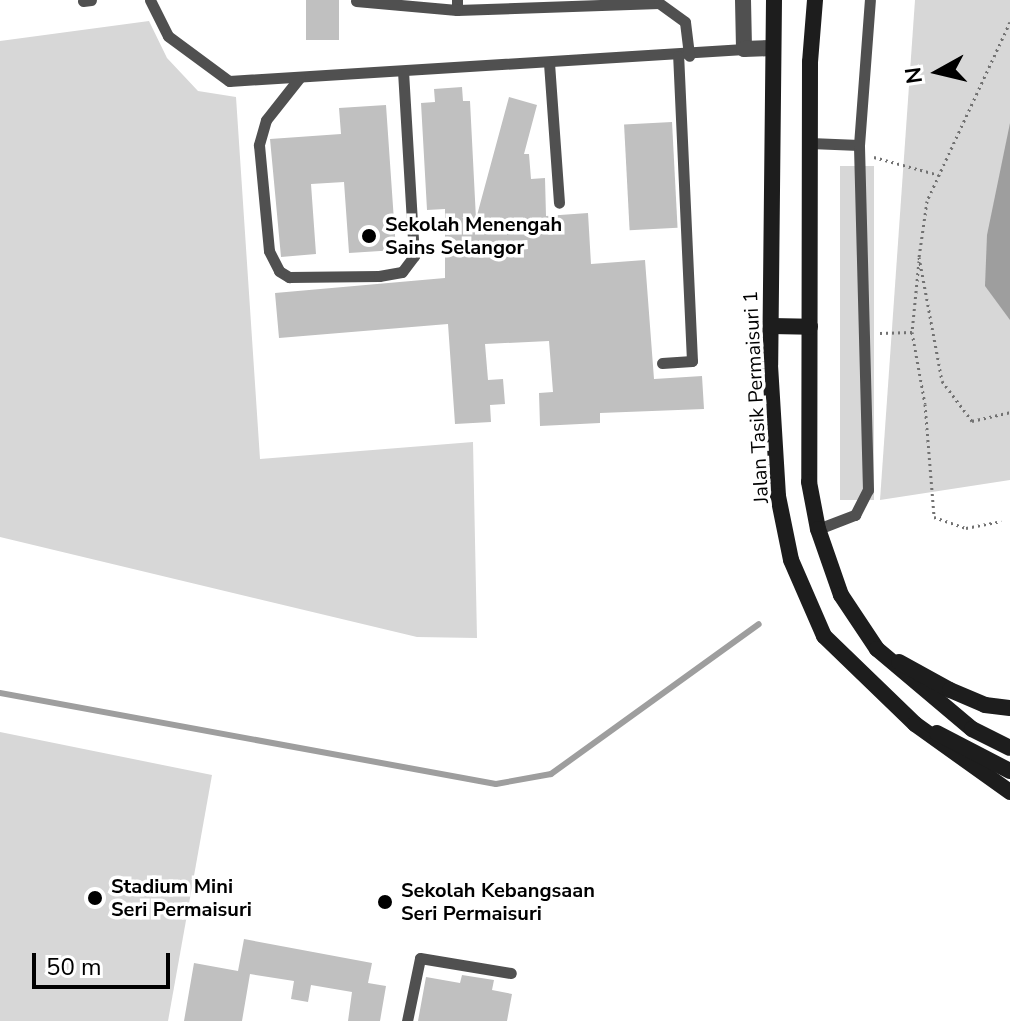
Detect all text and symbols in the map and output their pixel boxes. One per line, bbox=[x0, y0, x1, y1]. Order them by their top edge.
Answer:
north arrow bbox=[898, 32, 978, 112]
text: N bbox=[898, 65, 930, 86]
place label: Sekolah Menengah Sains Selangor bbox=[385, 212, 562, 259]
marker: Sekolah Menengah Sains Selangor bbox=[360, 227, 378, 245]
street label: Jalan Tasik Permaisuri 1 bbox=[738, 290, 774, 504]
place label: Stadium Mini Seri Permaisuri bbox=[111, 874, 252, 921]
place label: Sekolah Kebangsaan Seri Permaisuri bbox=[401, 878, 595, 925]
marker: Stadium Mini Seri Permaisuri bbox=[86, 889, 104, 907]
marker: Sekolah Kebangsaan Seri Permaisuri bbox=[376, 893, 394, 911]
scale bar bbox=[36, 937, 174, 987]
text: 50 m bbox=[46, 951, 102, 983]

